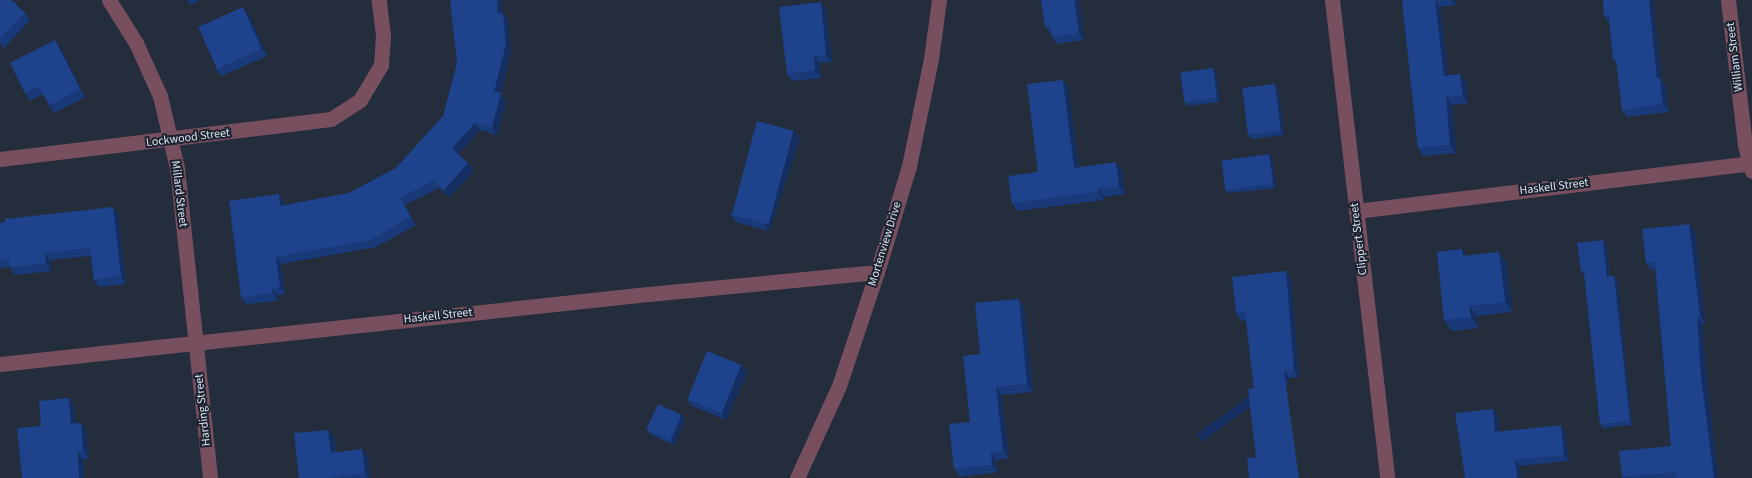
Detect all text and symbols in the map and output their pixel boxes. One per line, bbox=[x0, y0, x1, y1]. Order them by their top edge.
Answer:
street label: William Street bbox=[1724, 21, 1746, 93]
street label: Lockwood Street bbox=[145, 126, 231, 150]
street label: Millard Street bbox=[168, 160, 190, 228]
street label: Haskell Street bbox=[1519, 176, 1589, 198]
street label: Mortenview Drive bbox=[865, 200, 905, 288]
street label: Clippert Street bbox=[1347, 202, 1371, 276]
street label: Haskell Street bbox=[403, 305, 473, 327]
street label: Harding Street bbox=[192, 373, 214, 447]

